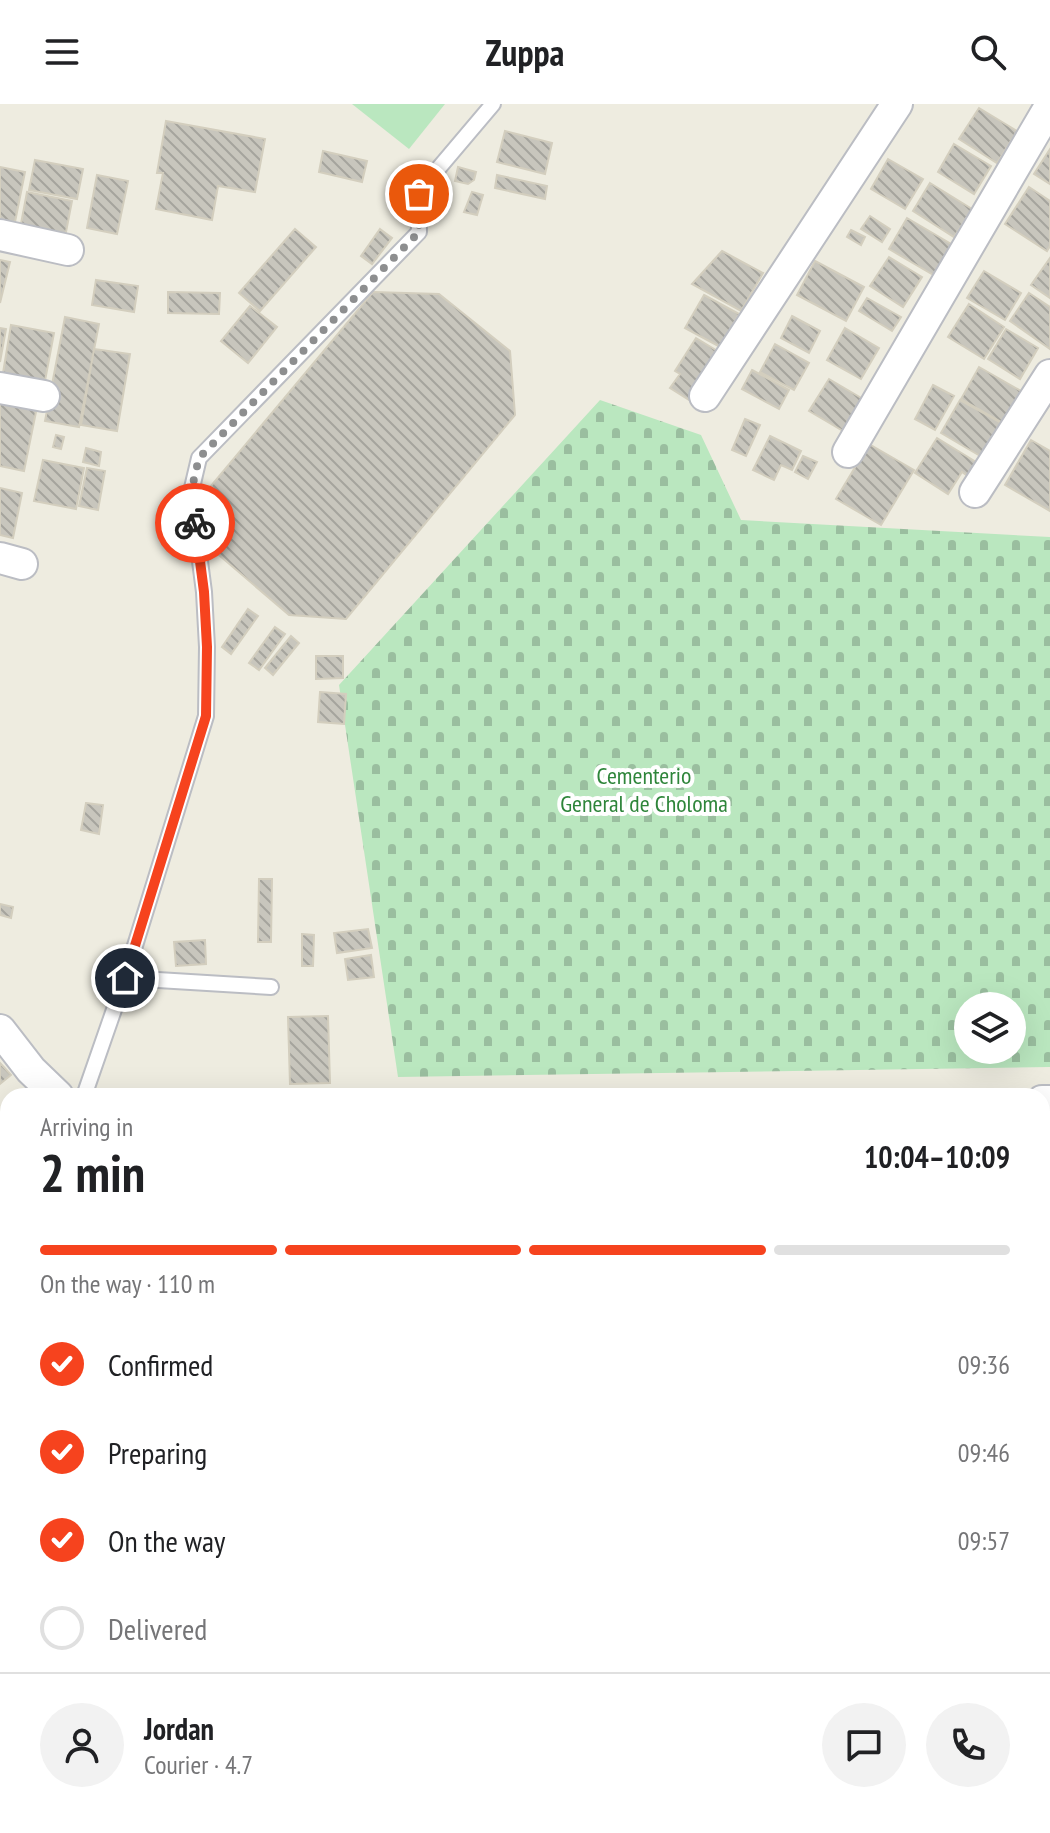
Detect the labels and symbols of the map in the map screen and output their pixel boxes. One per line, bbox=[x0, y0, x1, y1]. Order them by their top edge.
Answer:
pin bbox=[385, 160, 453, 228]
courier bbox=[155, 483, 235, 563]
park label: Cementerio General de Choloma bbox=[560, 760, 728, 819]
pin bbox=[91, 944, 159, 1012]

